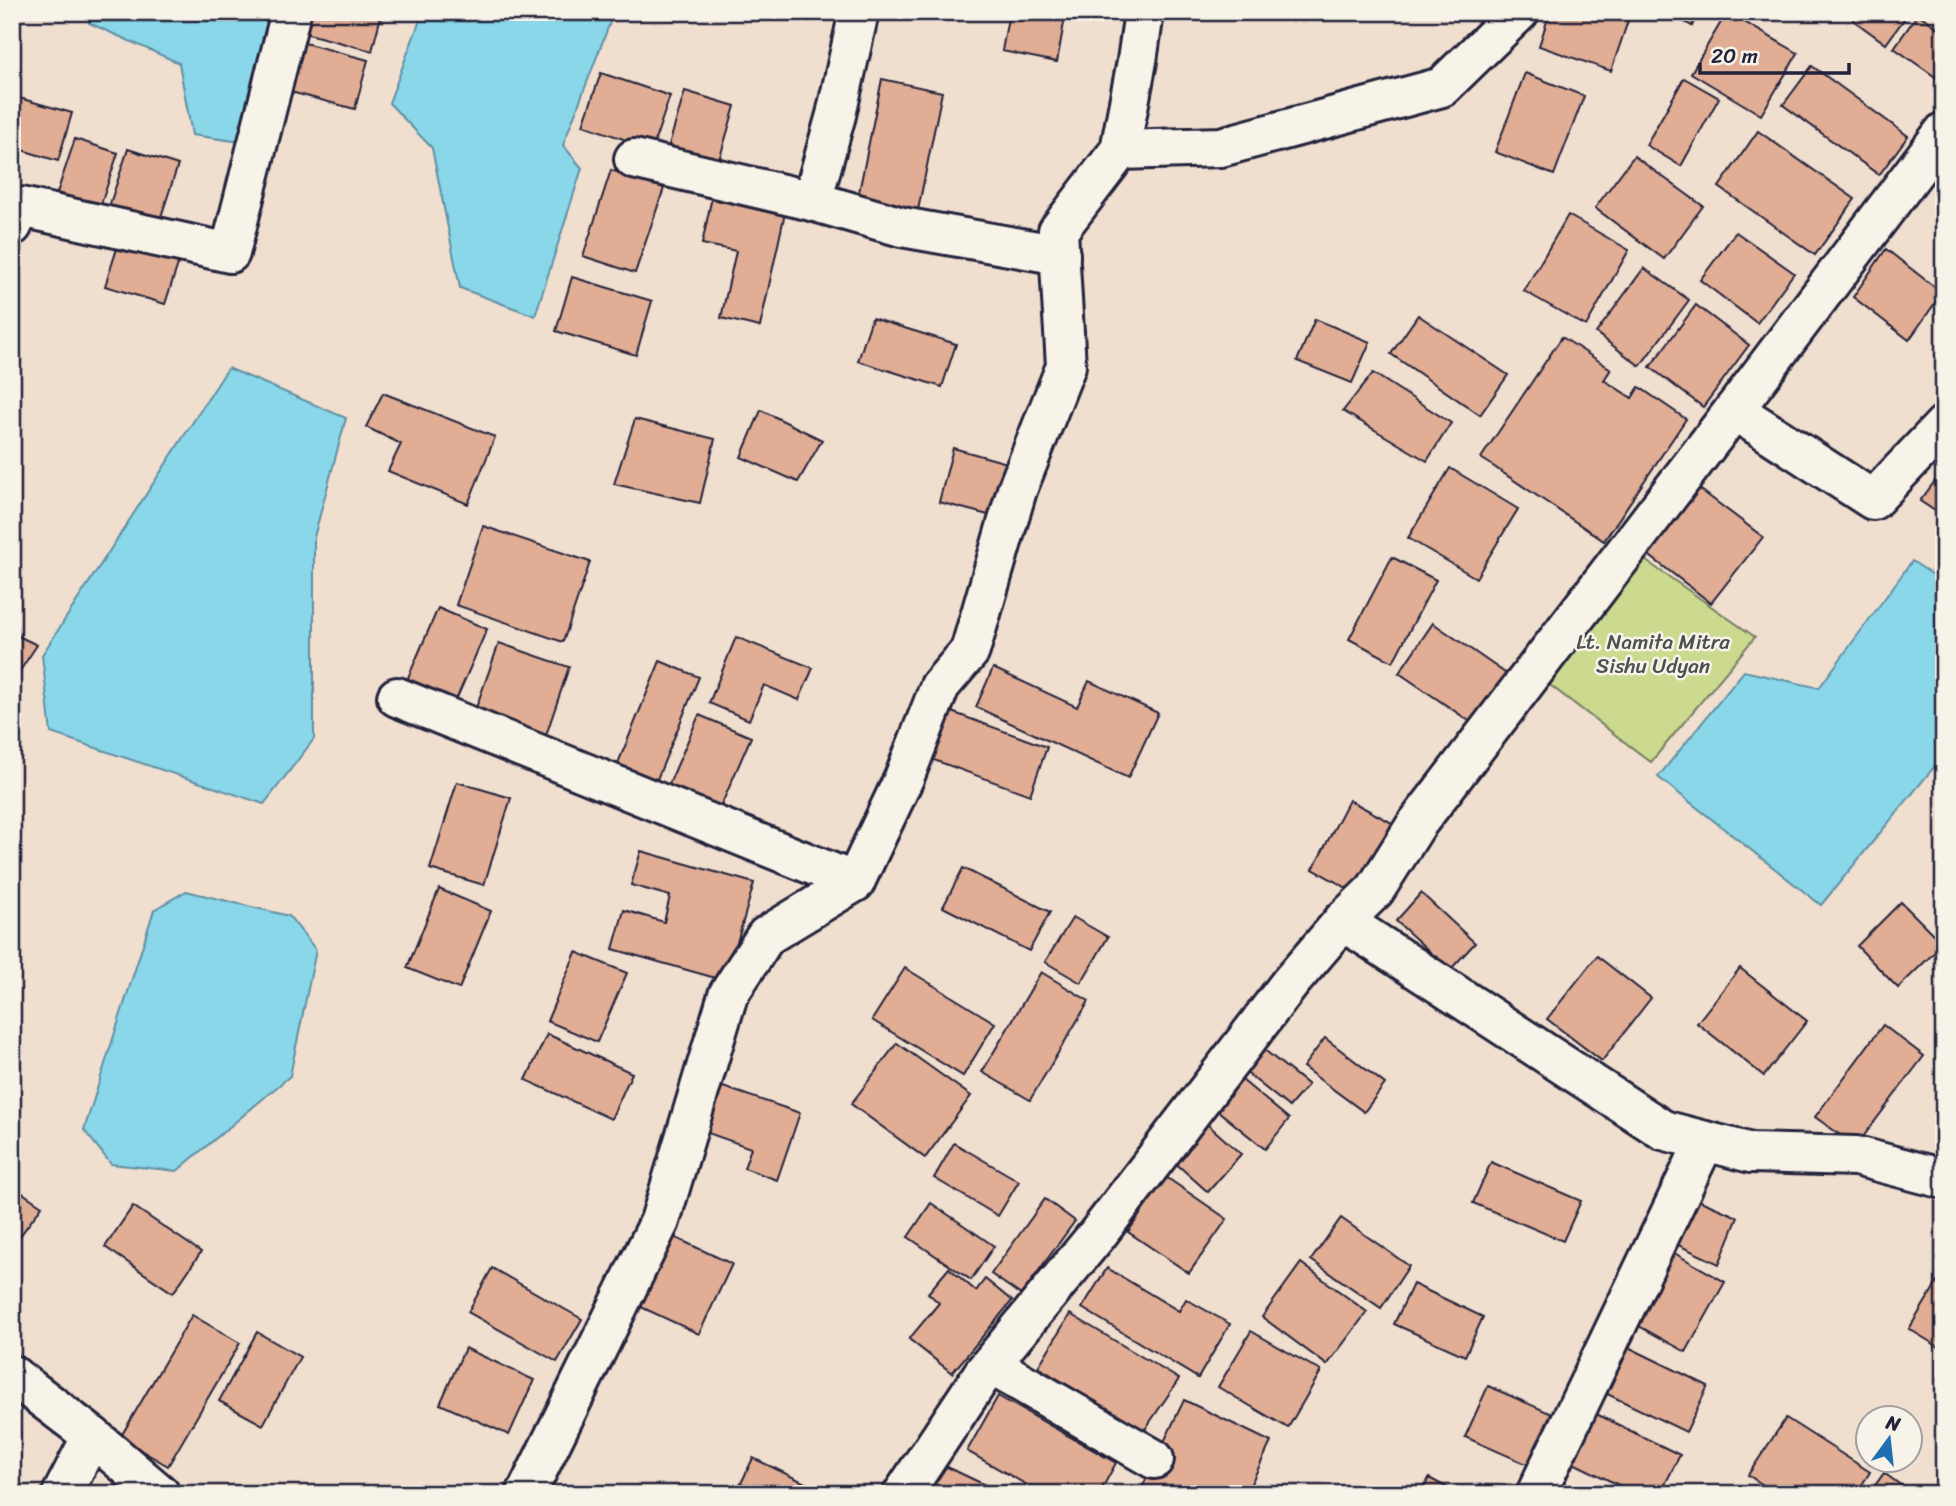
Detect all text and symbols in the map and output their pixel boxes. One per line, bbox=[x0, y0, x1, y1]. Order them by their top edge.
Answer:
scale bar bbox=[1700, 32, 1849, 76]
text: 20 m bbox=[1711, 37, 1758, 75]
park label: Lt. Namita Mitra Sishu Udyan bbox=[1576, 623, 1730, 685]
north arrow bbox=[1854, 1404, 1924, 1474]
text: N bbox=[1882, 1405, 1905, 1441]

